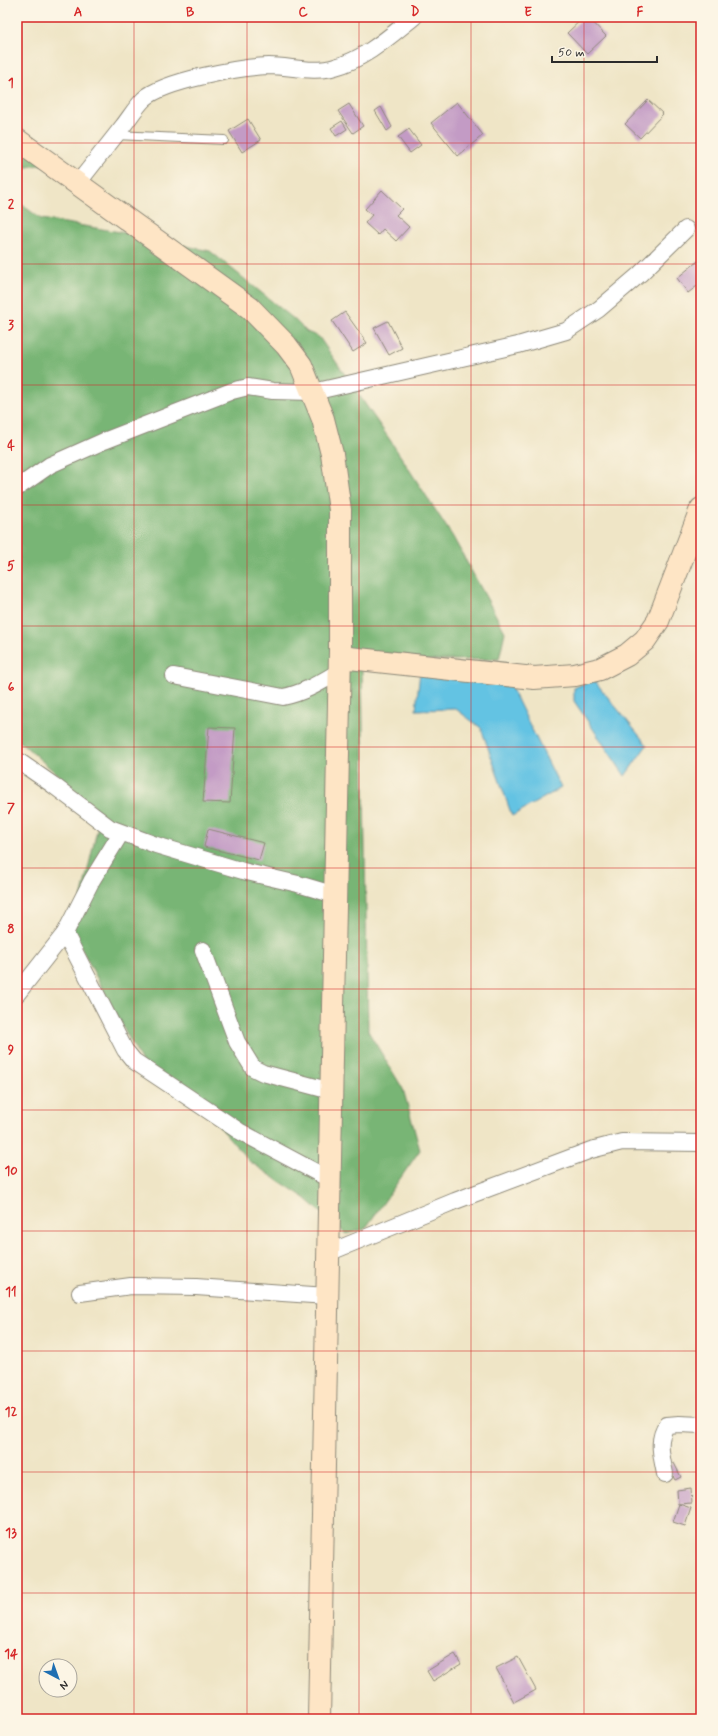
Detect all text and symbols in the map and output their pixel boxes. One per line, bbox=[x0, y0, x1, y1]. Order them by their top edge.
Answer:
text: A bbox=[74, 4, 82, 21]
text: B bbox=[186, 4, 195, 21]
text: C bbox=[298, 4, 308, 21]
text: D bbox=[411, 4, 420, 21]
text: E bbox=[524, 4, 532, 21]
text: F bbox=[637, 4, 644, 21]
scale bar bbox=[552, 38, 657, 64]
text: 50 m bbox=[558, 45, 585, 61]
text: 1 bbox=[8, 75, 14, 92]
text: 2 bbox=[8, 196, 15, 213]
text: 3 bbox=[8, 317, 14, 334]
text: 4 bbox=[7, 438, 15, 455]
text: 5 bbox=[7, 558, 15, 575]
text: 6 bbox=[8, 679, 15, 696]
text: 7 bbox=[7, 800, 15, 817]
text: 8 bbox=[7, 921, 15, 938]
text: 9 bbox=[8, 1042, 15, 1059]
text: 10 bbox=[4, 1163, 18, 1180]
text: 11 bbox=[5, 1284, 17, 1301]
text: 12 bbox=[5, 1404, 17, 1421]
text: 13 bbox=[5, 1525, 17, 1542]
text: 14 bbox=[4, 1646, 18, 1663]
north arrow bbox=[38, 1658, 78, 1698]
text: N bbox=[57, 1677, 71, 1692]

